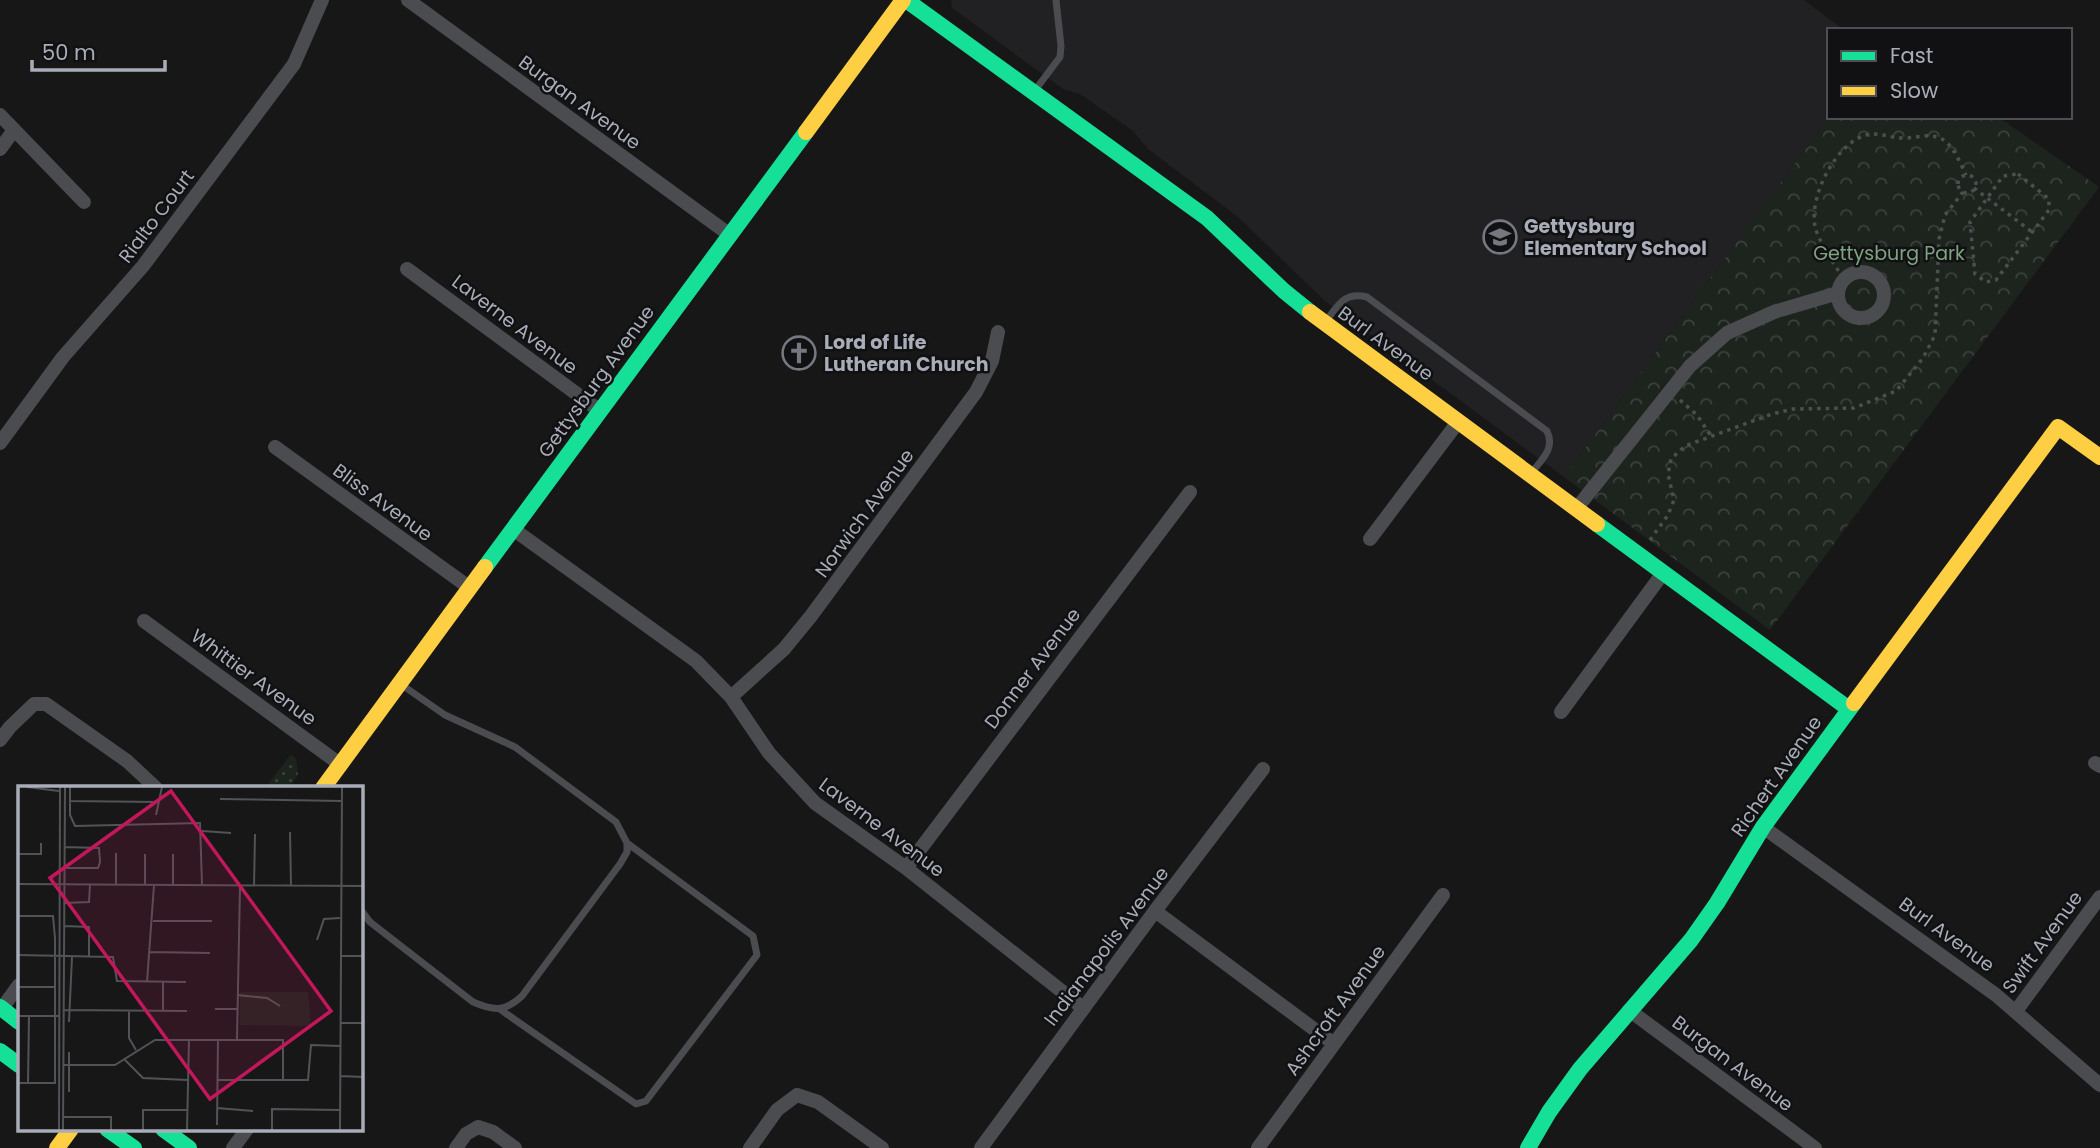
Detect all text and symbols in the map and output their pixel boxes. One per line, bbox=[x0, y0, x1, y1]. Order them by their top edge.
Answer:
scale bar bbox=[32, 28, 164, 72]
legend bbox=[1827, 28, 2072, 119]
text: 50 m bbox=[42, 38, 96, 67]
text: Fast bbox=[1890, 41, 1933, 70]
street label: Burgan Avenue bbox=[513, 49, 646, 156]
text: Slow bbox=[1890, 76, 1938, 105]
street label: Rialto Court bbox=[112, 164, 201, 269]
place label: Gettysburg Elementary School bbox=[1524, 213, 1707, 262]
school or university icon: Gettysburg Elementary School bbox=[1481, 218, 1519, 256]
park label: Gettysburg Park bbox=[1813, 240, 1965, 267]
street label: Laverne Avenue bbox=[446, 268, 583, 381]
street label: Gettysburg Avenue bbox=[532, 300, 661, 463]
street label: Burl Avenue bbox=[1332, 300, 1439, 387]
place label: Lord of Life Lutheran Church bbox=[824, 329, 988, 378]
church icon: Lord of Life Lutheran Church bbox=[780, 334, 818, 372]
street label: Norwich Avenue bbox=[809, 443, 920, 583]
street label: Bliss Avenue bbox=[327, 457, 438, 548]
street label: Donner Avenue bbox=[978, 602, 1087, 734]
street label: Whittier Avenue bbox=[185, 623, 322, 732]
street label: Richert Avenue bbox=[1725, 710, 1828, 842]
street label: Laverne Avenue bbox=[813, 771, 950, 884]
inset map bbox=[18, 786, 362, 1130]
street label: Indianapolis Avenue bbox=[1038, 861, 1175, 1031]
street label: Swift Avenue bbox=[1996, 885, 2089, 999]
street label: Burl Avenue bbox=[1893, 891, 2000, 978]
street label: Ashcroft Avenue bbox=[1279, 940, 1392, 1081]
street label: Burgan Avenue bbox=[1667, 1009, 1799, 1118]

